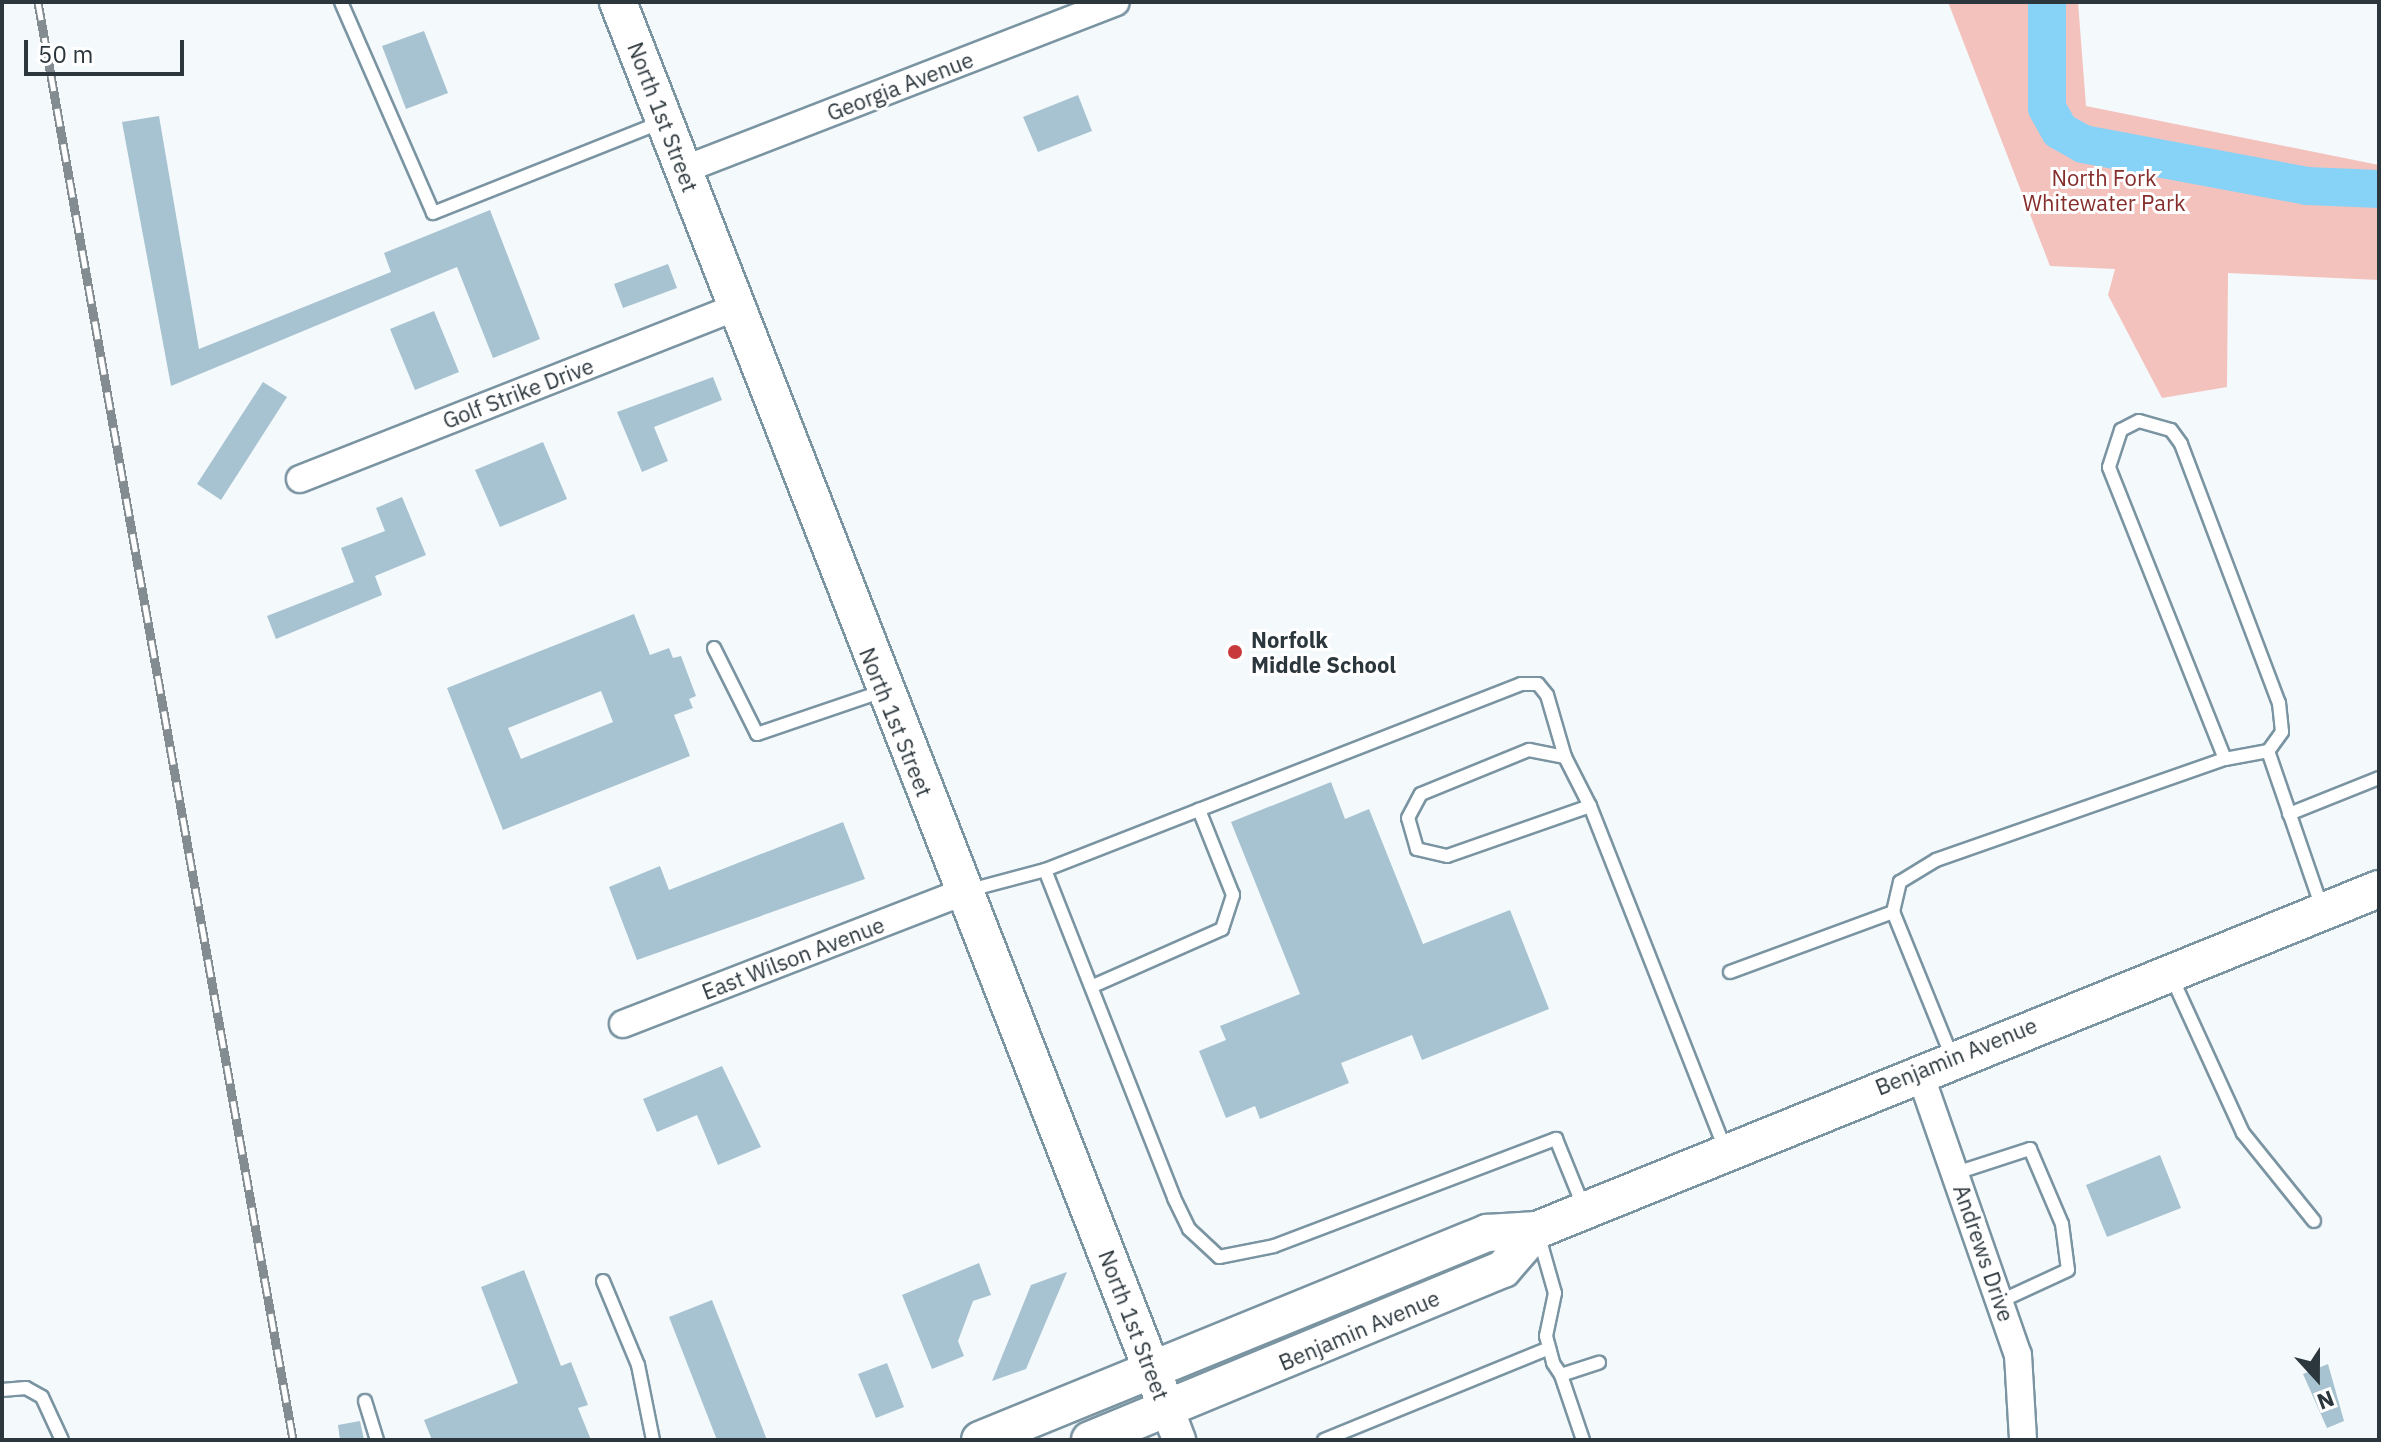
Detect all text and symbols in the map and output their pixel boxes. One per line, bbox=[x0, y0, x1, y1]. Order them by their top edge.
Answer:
scale bar bbox=[28, 24, 188, 74]
text: 50 m bbox=[38, 38, 93, 70]
street label: North 1st Street bbox=[622, 38, 704, 196]
street label: Georgia Avenue bbox=[823, 46, 977, 126]
park label: North Fork Whitewater Park bbox=[2022, 164, 2186, 216]
street label: Golf Strike Drive bbox=[439, 352, 597, 434]
place label: Norfolk Middle School bbox=[1251, 626, 1396, 678]
marker: Norfolk Middle School bbox=[1226, 643, 1244, 661]
street label: North 1st Street bbox=[854, 644, 938, 800]
street label: East Wilson Avenue bbox=[698, 911, 888, 1005]
street label: Benjamin Avenue bbox=[1871, 1012, 2041, 1100]
street label: Andrews Drive bbox=[1948, 1181, 2020, 1325]
street label: North 1st Street bbox=[1093, 1246, 1175, 1404]
street label: Benjamin Avenue bbox=[1275, 1284, 1443, 1376]
north arrow bbox=[2277, 1338, 2357, 1418]
text: N bbox=[2313, 1384, 2338, 1417]

